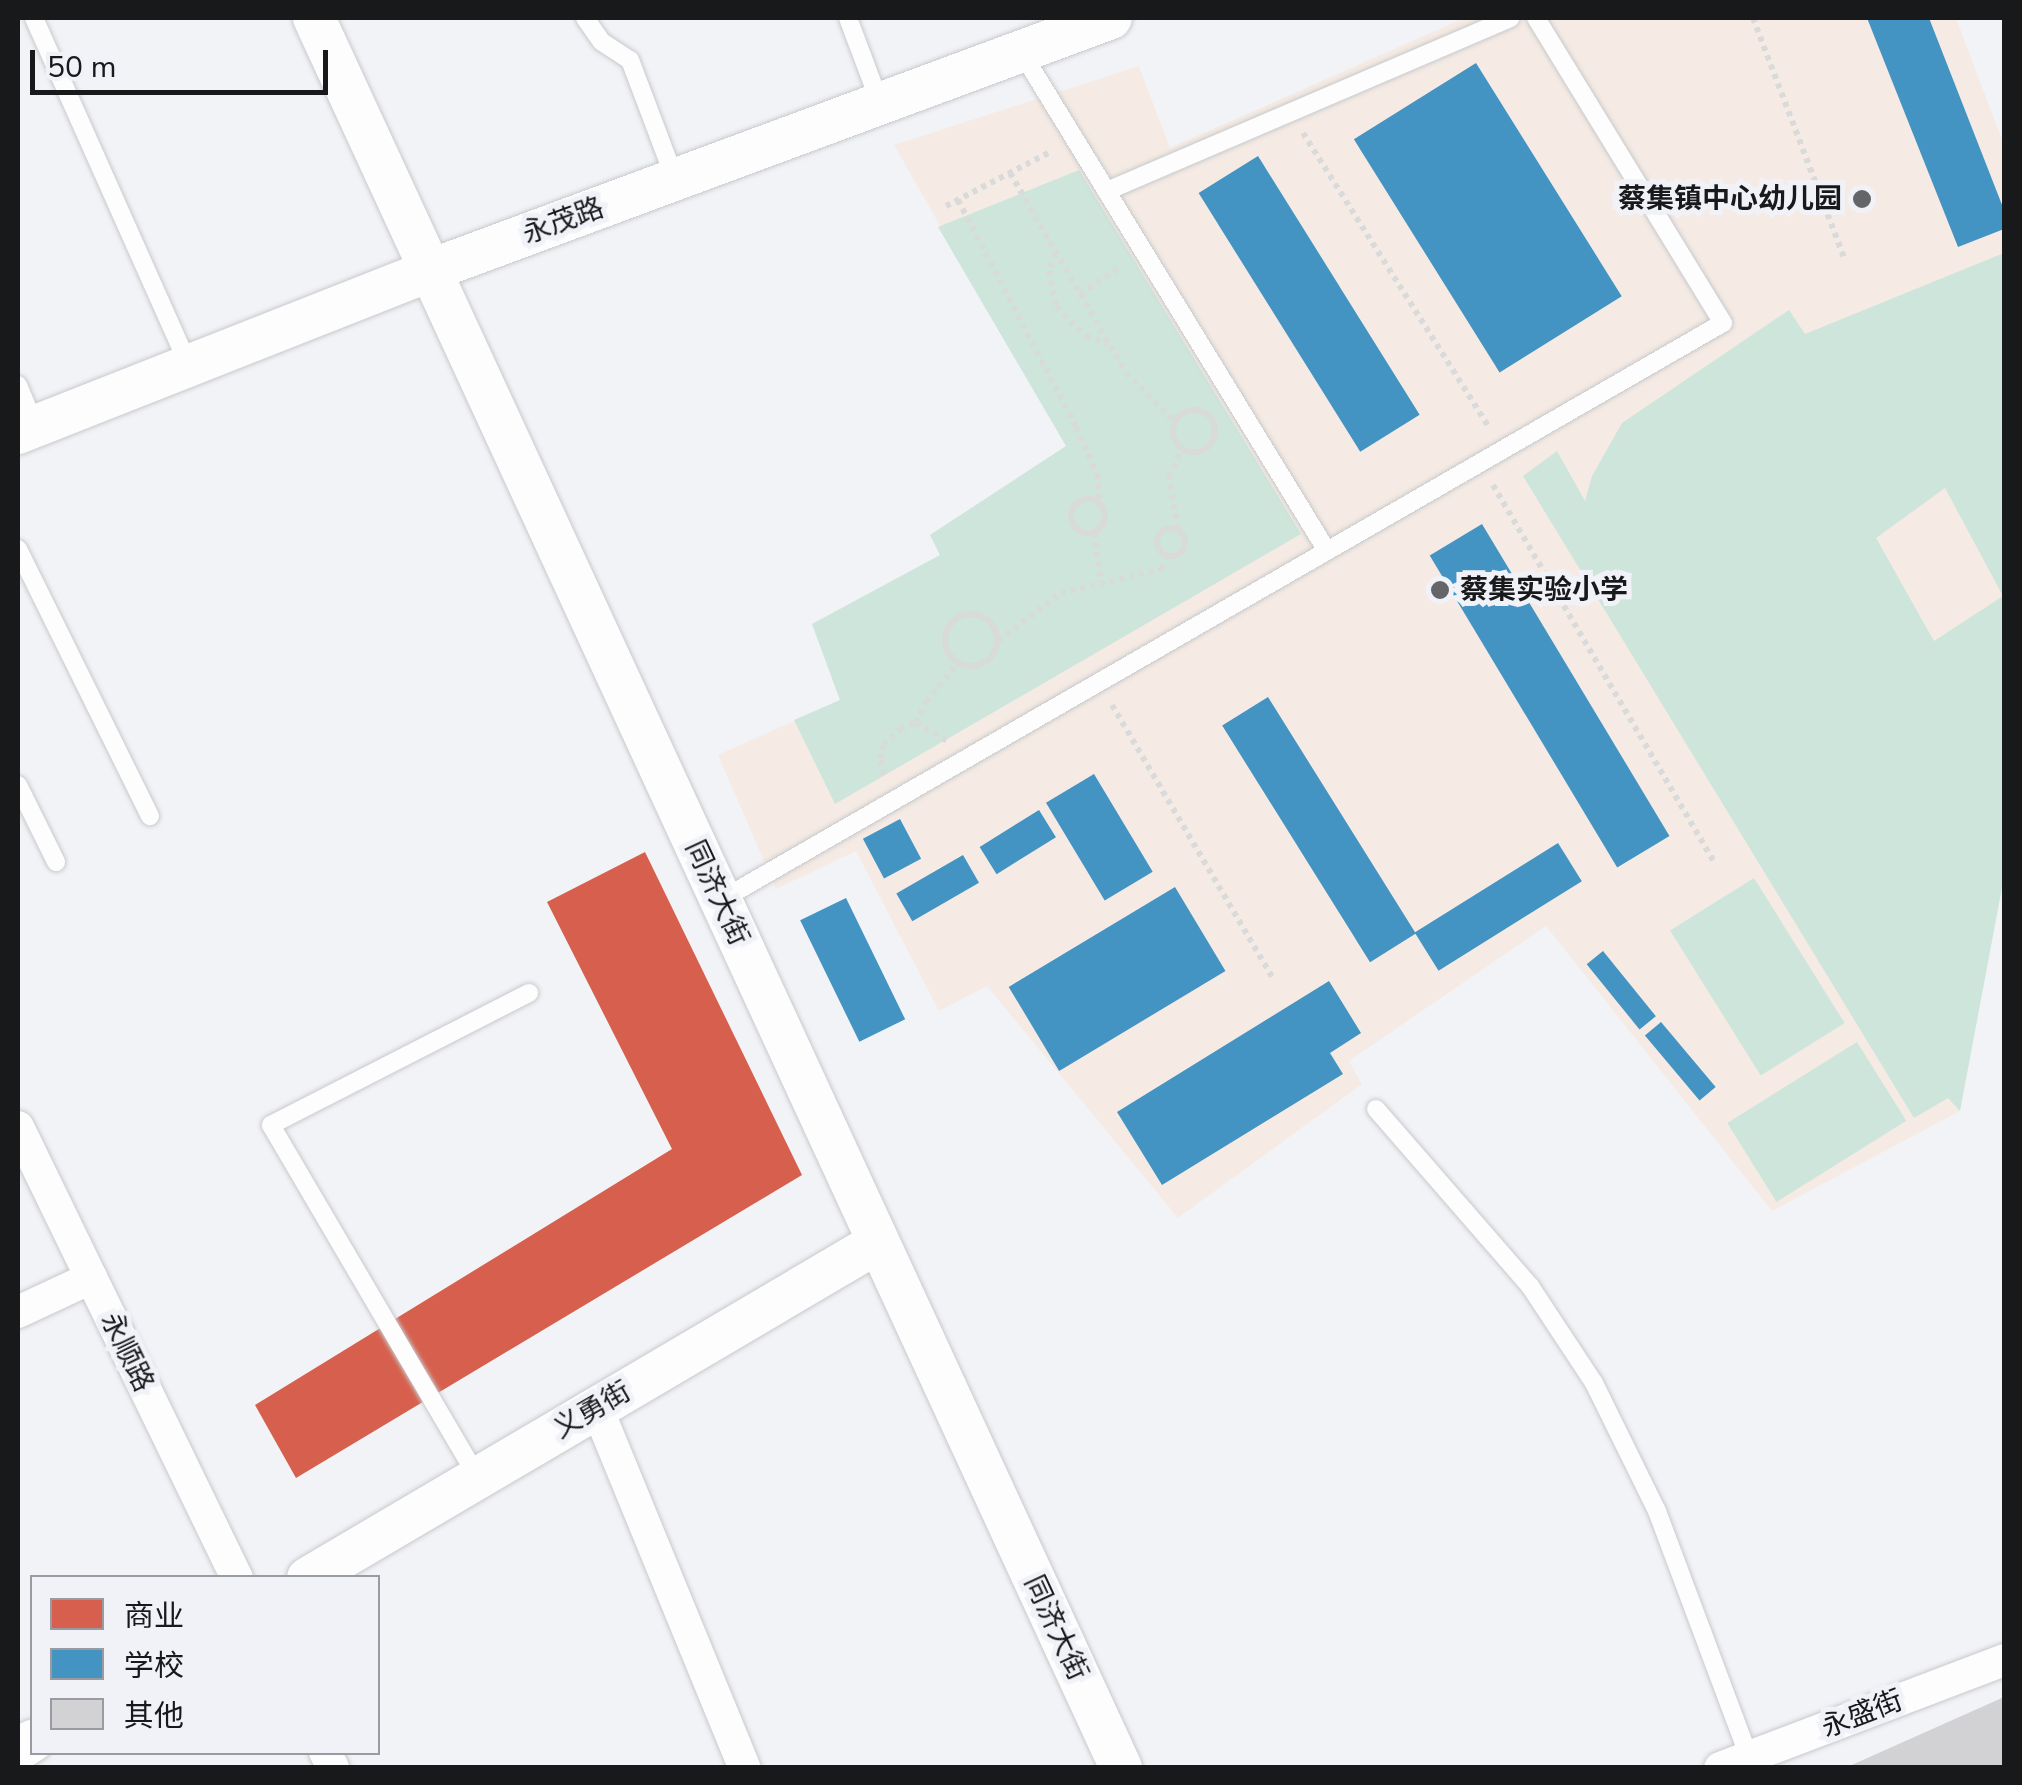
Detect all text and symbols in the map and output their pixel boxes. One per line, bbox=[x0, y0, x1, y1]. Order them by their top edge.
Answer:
scale bar bbox=[35, 30, 332, 92]
text: 50 m bbox=[47, 47, 116, 88]
place label: 蔡集镇中心幼儿园 bbox=[1618, 182, 1842, 216]
marker: 蔡集镇中心幼儿园 bbox=[1851, 188, 1873, 210]
street label: 永茂路 bbox=[518, 191, 608, 251]
place label: 蔡集实验小学 bbox=[1460, 573, 1628, 607]
marker: 蔡集实验小学 bbox=[1429, 579, 1451, 601]
street label: 同济大街 bbox=[678, 835, 756, 951]
street label: 永顺路 bbox=[93, 1307, 161, 1397]
street label: 义勇街 bbox=[547, 1374, 637, 1446]
street label: 同济大街 bbox=[1017, 1570, 1095, 1686]
legend bbox=[30, 1575, 380, 1755]
text: 商业 bbox=[124, 1596, 184, 1637]
text: 学校 bbox=[124, 1646, 184, 1687]
street label: 永盛街 bbox=[1817, 1683, 1907, 1745]
text: 其他 bbox=[124, 1696, 184, 1737]

